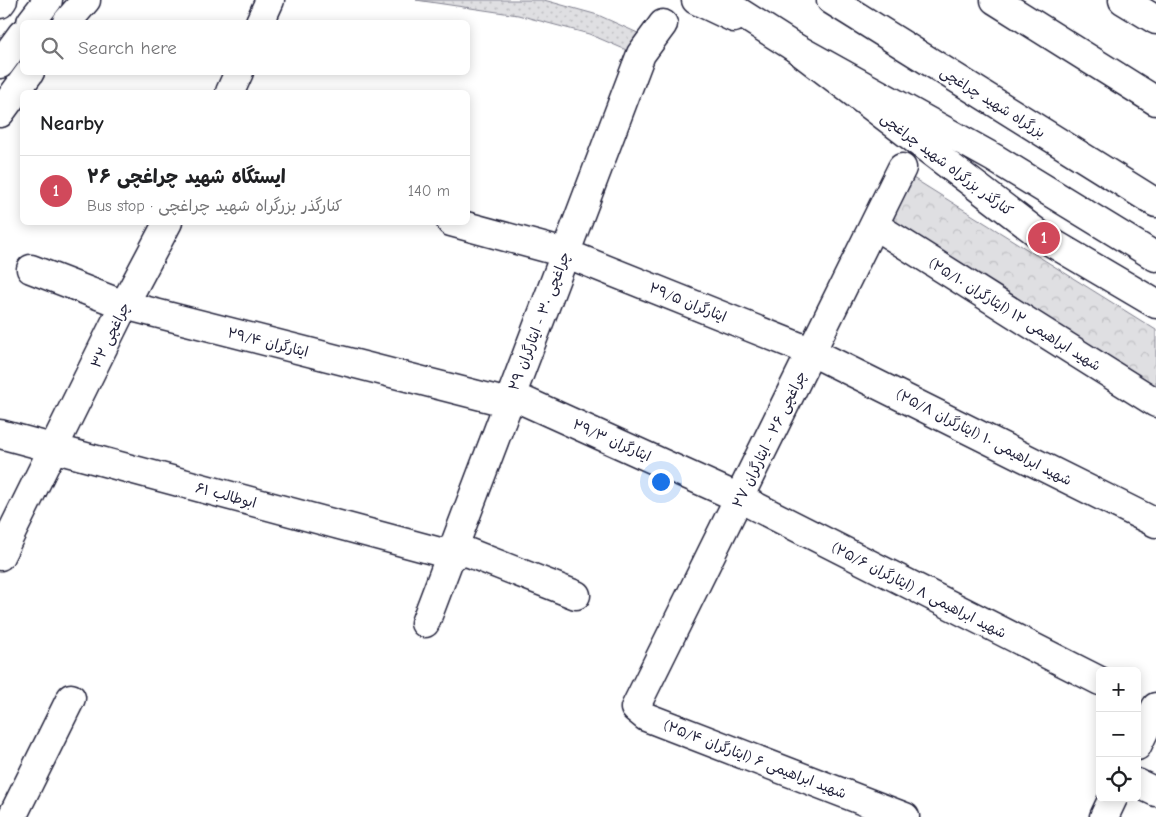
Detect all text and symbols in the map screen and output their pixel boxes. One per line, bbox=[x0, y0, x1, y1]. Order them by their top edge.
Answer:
search box bbox=[20, 20, 470, 75]
icon: search bbox=[38, 34, 66, 62]
text: Search here bbox=[78, 37, 177, 59]
street label: بزرگراه شهید چراغچی bbox=[936, 63, 1048, 142]
street label: کنارگذر بزرگراه شهید چراغچی bbox=[877, 109, 1016, 220]
text: Nearby bbox=[40, 111, 104, 135]
text: ایستگاه شهید چراغچی ۲۶ bbox=[87, 166, 286, 188]
text: 1 bbox=[53, 182, 59, 200]
text: 140 m bbox=[408, 182, 450, 200]
text: Bus stop · کنارگذر بزرگراه شهید چراغچی bbox=[87, 197, 342, 215]
pin: 1 bbox=[1028, 219, 1060, 257]
street label: چراغچی ۳۰ - ایثارگران ۲۹ bbox=[505, 249, 575, 393]
street label: شهید ابراهیمی ۱۲ (ایثارگران ۲۵/۱۰) bbox=[926, 254, 1104, 375]
street label: ایثارگران ۲۹/۵ bbox=[647, 279, 729, 326]
street label: چراغچی ۳۲ bbox=[87, 300, 135, 371]
street label: ایثارگران ۲۹/۴ bbox=[226, 324, 310, 361]
street label: چراغچی ۲۶ - ایثارگران ۲۷ bbox=[729, 368, 811, 511]
street label: شهید ابراهیمی ۱۰ (ایثارگران ۲۵/۸) bbox=[893, 386, 1074, 489]
street label: ایثارگران ۲۹/۳ bbox=[570, 416, 653, 465]
your location bbox=[648, 469, 674, 495]
street label: ابوطالب ۶۱ bbox=[194, 479, 258, 512]
street label: شهید ابراهیمی ۸ (ایثارگران ۲۵/۶) bbox=[829, 539, 1009, 642]
map controls bbox=[1096, 667, 1141, 802]
button: + bbox=[1096, 667, 1141, 712]
button: − bbox=[1096, 712, 1141, 757]
street label: شهید ابراهیمی ۶ (ایثارگران ۲۵/۴) bbox=[661, 717, 849, 802]
button: locate bbox=[1096, 757, 1141, 802]

